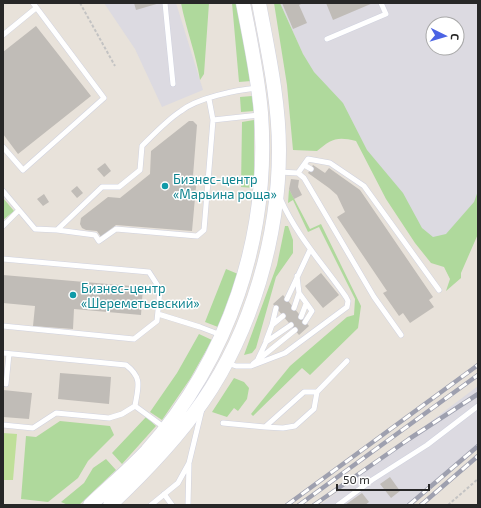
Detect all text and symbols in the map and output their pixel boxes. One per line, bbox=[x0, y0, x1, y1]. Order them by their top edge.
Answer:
north arrow bbox=[425, 16, 465, 56]
text: С bbox=[449, 33, 462, 41]
place label: Бизнес-центр «Марьина роща» bbox=[173, 171, 277, 202]
marker: Бизнес-центр «Марьина роща» bbox=[160, 181, 170, 191]
place label: Бизнес-центр «Шереметьевский» bbox=[81, 280, 200, 311]
marker: Бизнес-центр «Шереметьевский» bbox=[68, 290, 78, 300]
scale bar bbox=[337, 466, 429, 492]
text: 50 m bbox=[343, 472, 370, 486]

